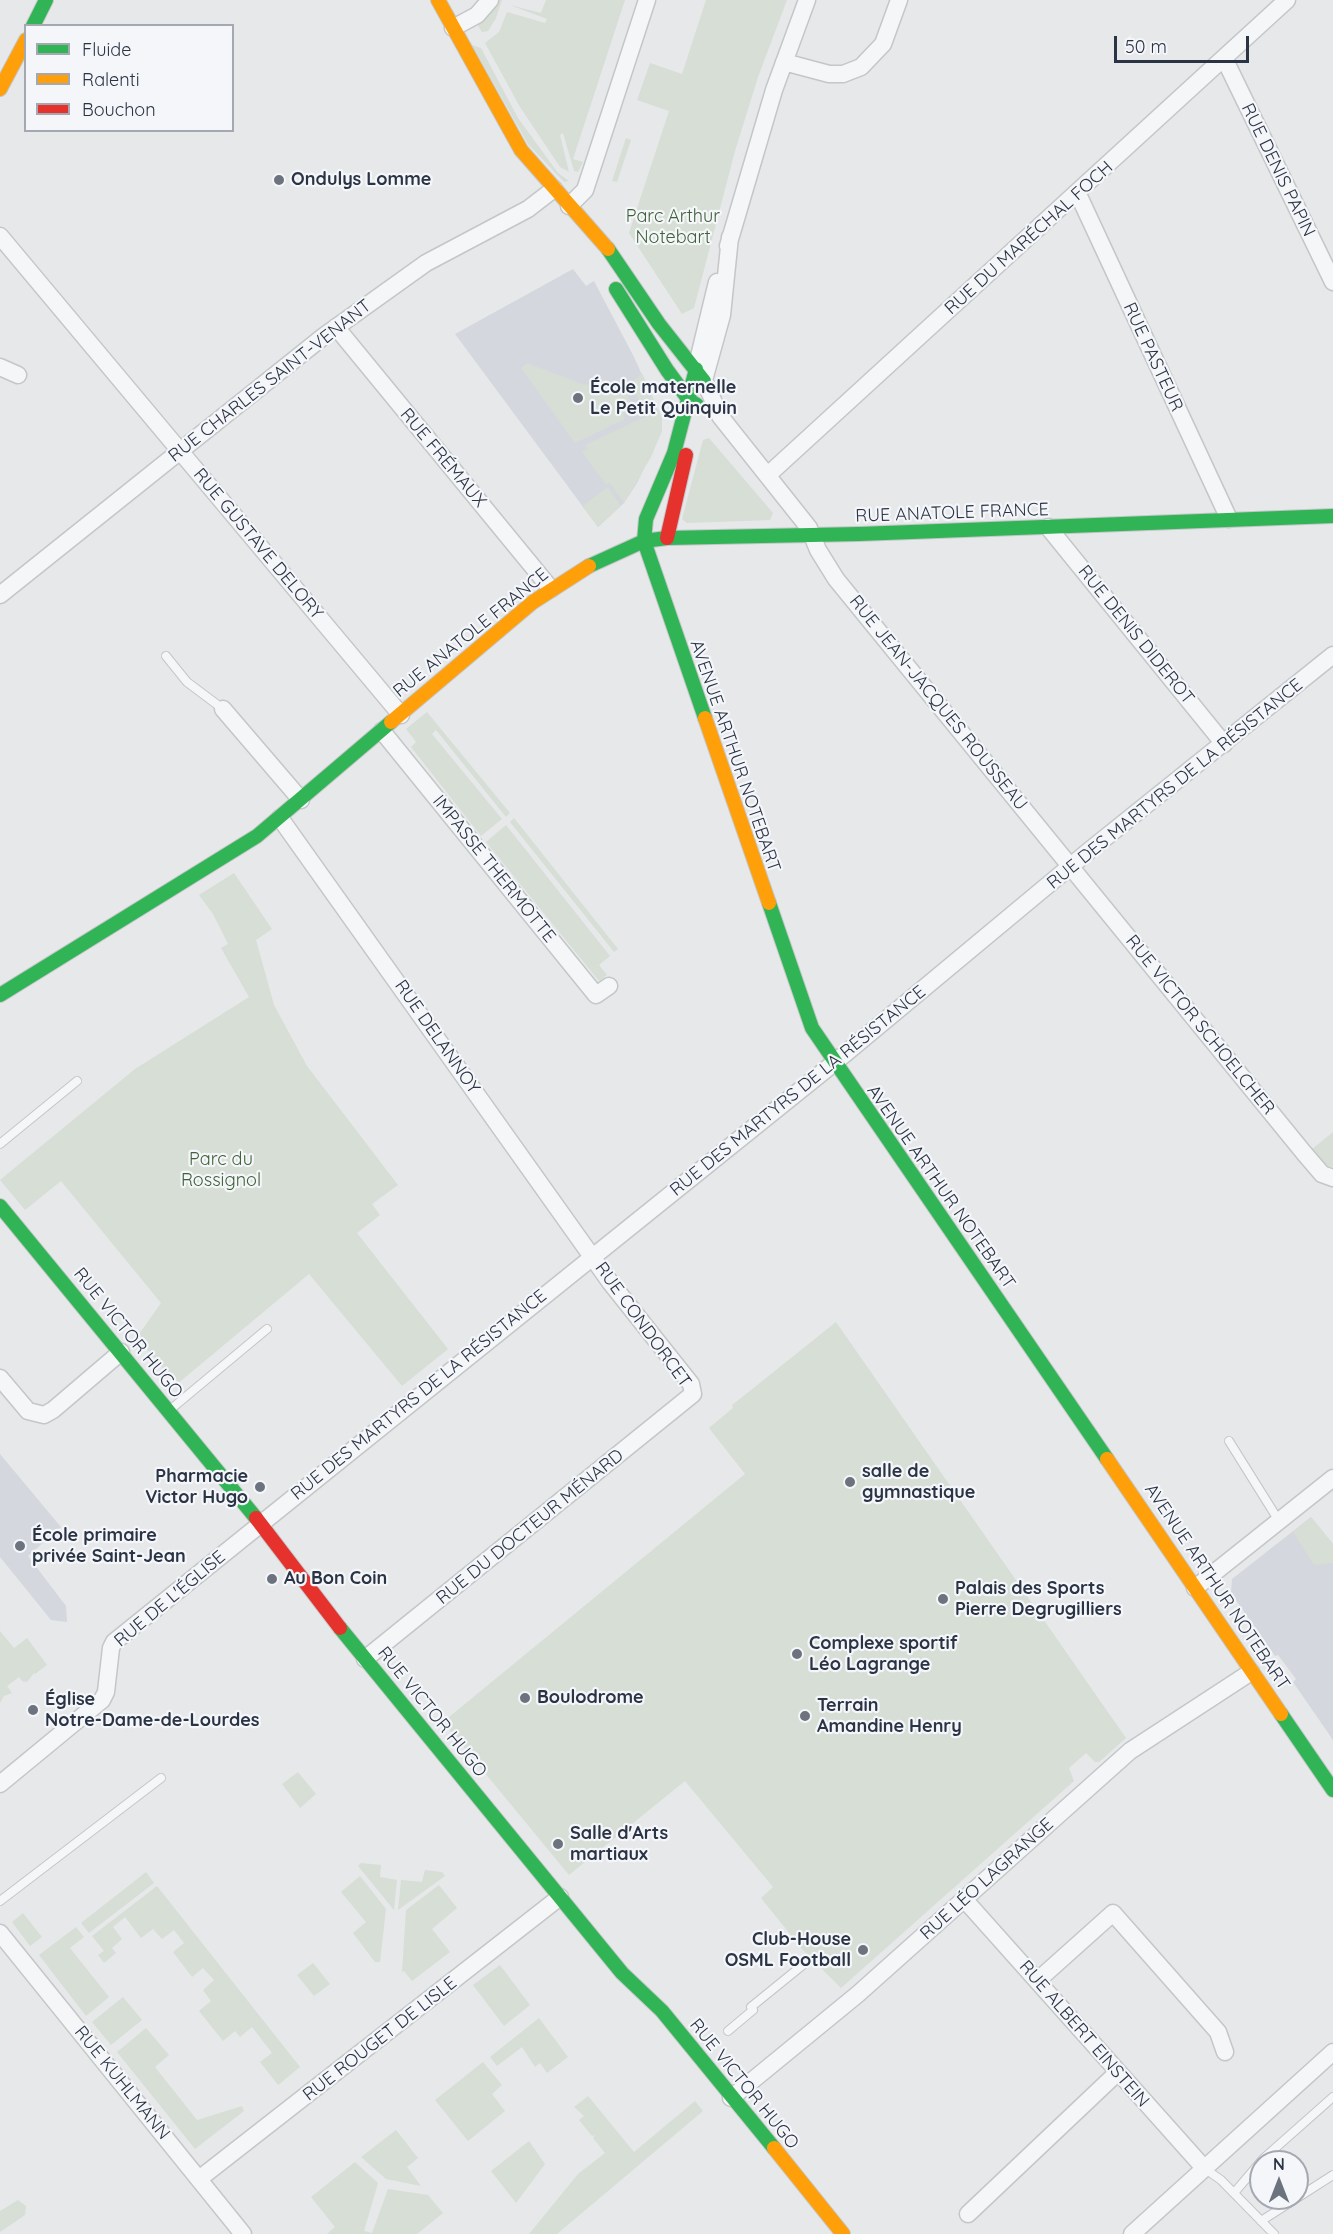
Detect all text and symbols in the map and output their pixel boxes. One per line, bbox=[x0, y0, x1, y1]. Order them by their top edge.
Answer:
legend bbox=[24, 24, 234, 132]
scale bar bbox=[1117, 24, 1252, 62]
text: 50 m bbox=[1125, 35, 1167, 58]
text: Fluide bbox=[82, 38, 131, 61]
text: Ralenti bbox=[82, 68, 140, 91]
text: Bouchon bbox=[82, 98, 156, 121]
street label: RUE DENIS PAPIN bbox=[1236, 100, 1320, 240]
street label: RUE DU MARÉCHAL FOCH bbox=[940, 157, 1118, 319]
place label: Ondulys Lomme bbox=[291, 169, 431, 191]
marker: Ondulys Lomme bbox=[272, 173, 286, 187]
park label: Parc Arthur Notebart bbox=[626, 206, 720, 248]
street label: RUE CHARLES SAINT-VENANT bbox=[164, 295, 376, 467]
street label: RUE PASTEUR bbox=[1118, 299, 1188, 415]
place label: École maternelle Le Petit Quinquin bbox=[590, 377, 737, 420]
marker: École maternelle Le Petit Quinquin bbox=[571, 391, 585, 405]
street label: RUE FRÉMAUX bbox=[395, 404, 491, 512]
street label: RUE GUSTAVE DELORY bbox=[189, 464, 327, 624]
street label: RUE ANATOLE FRANCE bbox=[855, 499, 1049, 527]
street label: RUE DENIS DIDEROT bbox=[1073, 561, 1199, 709]
street label: RUE ANATOLE FRANCE bbox=[389, 564, 553, 702]
street label: RUE JEAN-JACQUES ROUSSEAU bbox=[844, 591, 1032, 815]
street label: AVENUE ARTHUR NOTEBART bbox=[685, 637, 785, 875]
street label: RUE DES MARTYRS DE LA RÉSISTANCE bbox=[1043, 674, 1307, 894]
street label: IMPASSE THERMOTTE bbox=[428, 791, 560, 947]
street label: RUE VICTOR SCHOELCHER bbox=[1121, 931, 1279, 1119]
street label: RUE DELANNOY bbox=[390, 976, 484, 1098]
street label: RUE DES MARTYRS DE LA RÉSISTANCE bbox=[666, 981, 930, 1201]
street label: AVENUE ARTHUR NOTEBART bbox=[862, 1081, 1020, 1293]
park label: Parc du Rossignol bbox=[181, 1149, 261, 1192]
street label: RUE CONDORCET bbox=[590, 1258, 696, 1392]
street label: RUE VICTOR HUGO bbox=[69, 1263, 187, 1403]
street label: RUE DES MARTYRS DE LA RÉSISTANCE bbox=[287, 1285, 551, 1505]
street label: RUE DU DOCTEUR MÉNARD bbox=[432, 1445, 628, 1609]
place label: salle de gymnastique bbox=[862, 1461, 975, 1504]
place label: Pharmacie Victor Hugo bbox=[145, 1466, 248, 1508]
marker: salle de gymnastique bbox=[843, 1475, 857, 1489]
marker: Pharmacie Victor Hugo bbox=[253, 1480, 267, 1494]
street label: AVENUE ARTHUR NOTEBART bbox=[1140, 1480, 1294, 1694]
place label: École primaire privée Saint-Jean bbox=[32, 1525, 186, 1568]
marker: École primaire privée Saint-Jean bbox=[13, 1539, 27, 1553]
street label: RUE DE L'ÉGLISE bbox=[110, 1546, 230, 1652]
place label: Au Bon Coin bbox=[284, 1568, 387, 1590]
marker: Au Bon Coin bbox=[265, 1572, 279, 1586]
place label: Palais des Sports Pierre Degrugilliers bbox=[955, 1578, 1122, 1620]
marker: Palais des Sports Pierre Degrugilliers bbox=[936, 1592, 950, 1606]
place label: Complexe sportif Léo Lagrange bbox=[809, 1633, 958, 1676]
street label: RUE VICTOR HUGO bbox=[373, 1642, 491, 1782]
marker: Complexe sportif Léo Lagrange bbox=[790, 1647, 804, 1661]
place label: Boulodrome bbox=[537, 1687, 644, 1709]
place label: Église Notre-Dame-de-Lourdes bbox=[45, 1689, 259, 1732]
marker: Boulodrome bbox=[518, 1691, 532, 1705]
place label: Terrain Amandine Henry bbox=[817, 1695, 962, 1738]
marker: Église Notre-Dame-de-Lourdes bbox=[26, 1703, 40, 1717]
marker: Terrain Amandine Henry bbox=[798, 1709, 812, 1723]
street label: RUE LÉO LAGRANGE bbox=[916, 1814, 1058, 1944]
place label: Salle d'Arts martiaux bbox=[570, 1823, 668, 1866]
marker: Salle d'Arts martiaux bbox=[551, 1837, 565, 1851]
place label: Club-House OSML Football bbox=[725, 1929, 851, 1972]
marker: Club-House OSML Football bbox=[856, 1943, 870, 1957]
street label: RUE ALBERT EINSTEIN bbox=[1014, 1956, 1154, 2112]
street label: RUE ROUGET DE LISLE bbox=[299, 1972, 461, 2106]
street label: RUE VICTOR HUGO bbox=[685, 2014, 803, 2154]
street label: RUE KUHLMANN bbox=[70, 2022, 174, 2144]
north arrow bbox=[1249, 2150, 1309, 2210]
text: N bbox=[1273, 2154, 1285, 2174]

